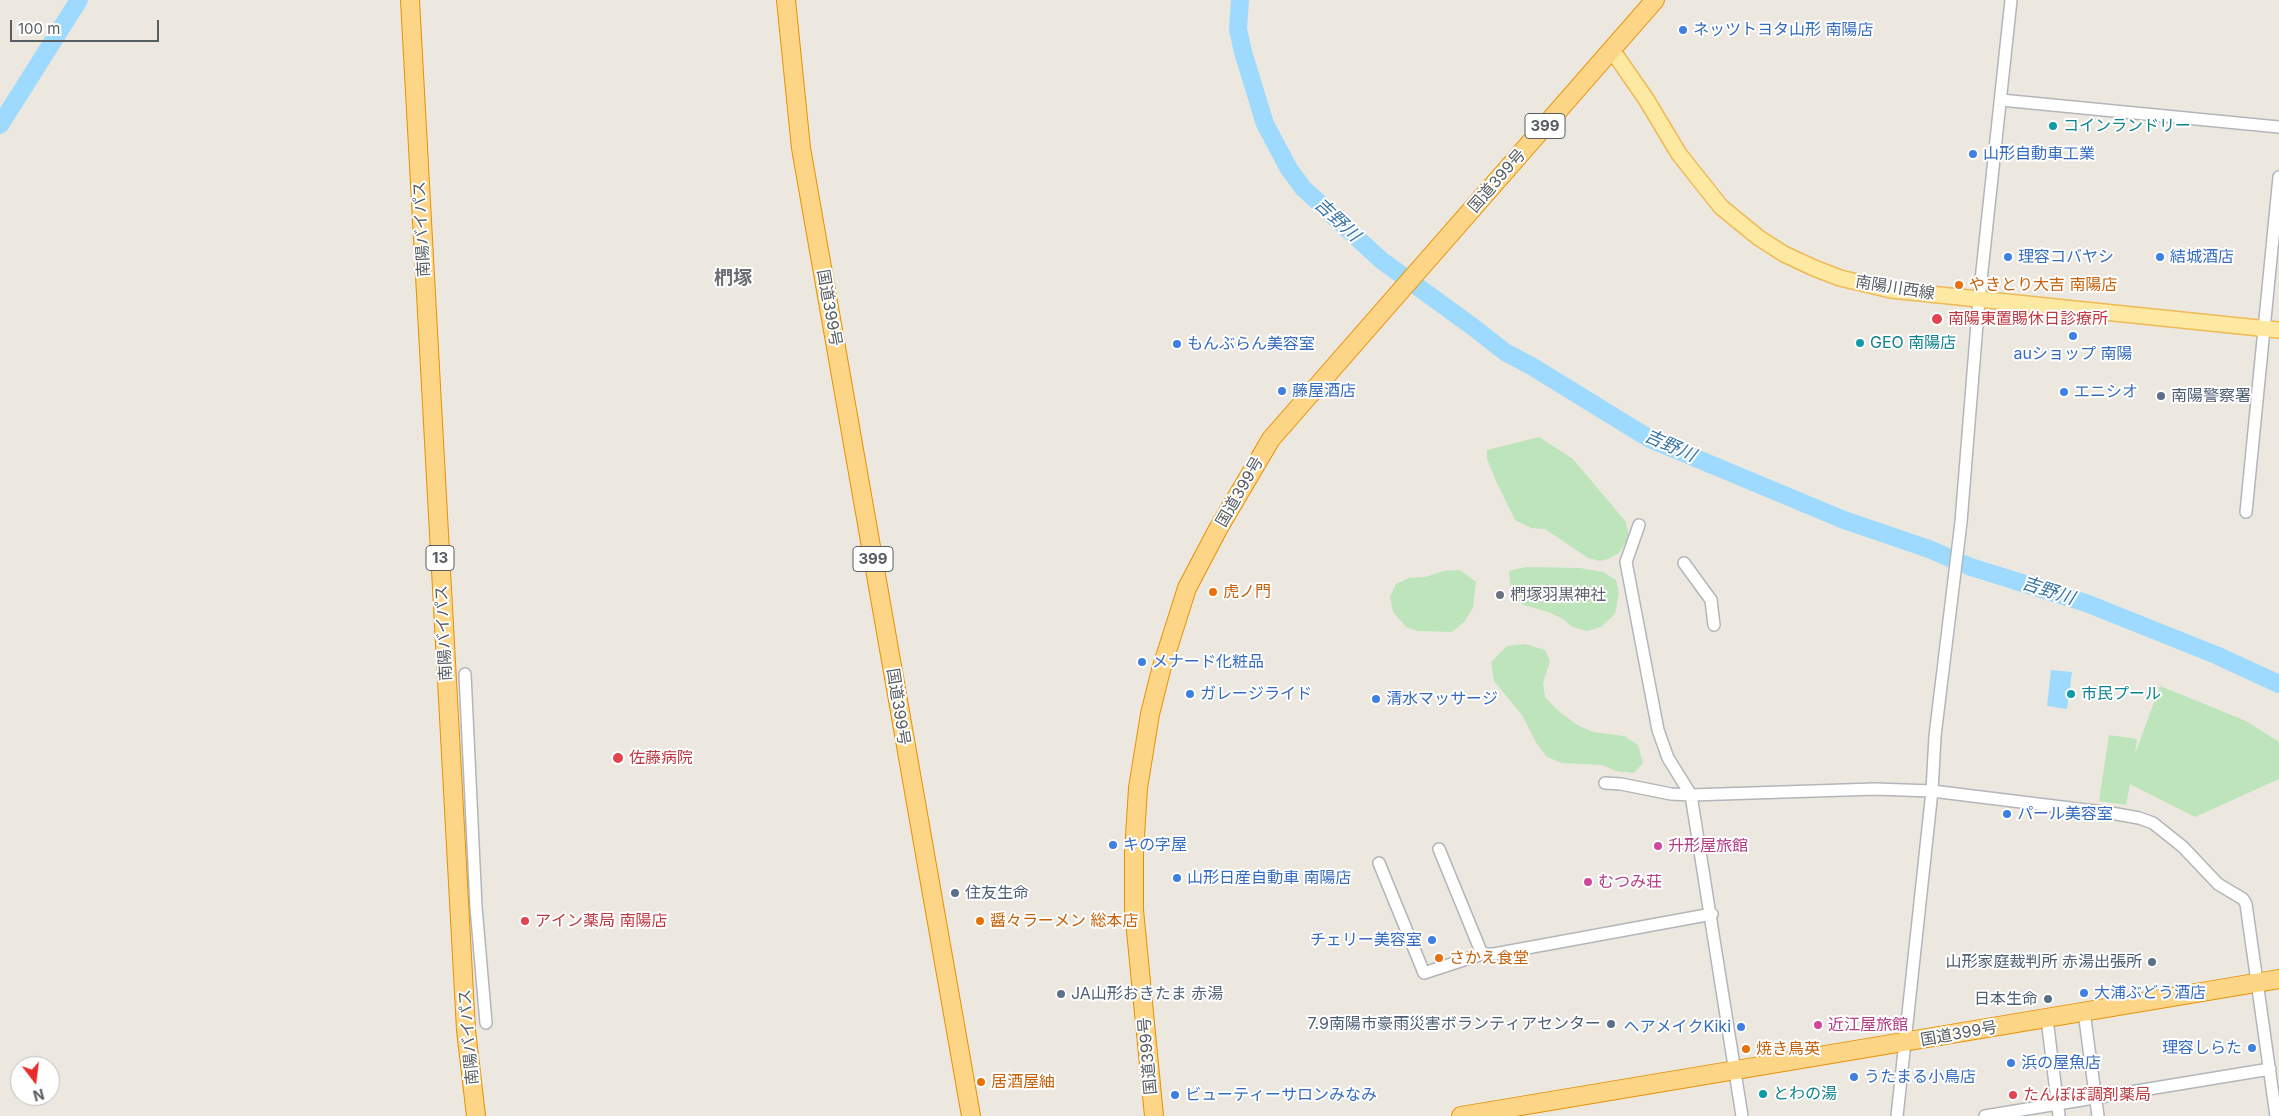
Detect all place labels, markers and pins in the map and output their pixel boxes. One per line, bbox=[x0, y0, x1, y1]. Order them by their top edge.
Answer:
place label: ネッツトヨタ山形 南陽店 bbox=[1693, 20, 1873, 40]
marker: ネッツトヨタ山形 南陽店 bbox=[1677, 24, 1689, 36]
place label: コインランドリー bbox=[2063, 116, 2191, 136]
marker: コインランドリー bbox=[2047, 120, 2059, 132]
place label: 山形自動車工業 bbox=[1983, 144, 2095, 164]
marker: 山形自動車工業 bbox=[1967, 148, 1979, 160]
place label: 理容コバヤシ bbox=[2018, 247, 2114, 267]
place label: 結城酒店 bbox=[2170, 247, 2234, 267]
marker: 理容コバヤシ bbox=[2002, 251, 2014, 263]
marker: 結城酒店 bbox=[2154, 251, 2166, 263]
place label: やきとり大吉 南陽店 bbox=[1969, 275, 2117, 295]
marker: やきとり大吉 南陽店 bbox=[1953, 279, 1965, 291]
place label: 南陽東置賜休日診療所 bbox=[1948, 309, 2108, 329]
marker: 南陽東置賜休日診療所 bbox=[1930, 312, 1944, 326]
marker: auショップ 南陽 bbox=[2067, 330, 2079, 342]
place label: GEO 南陽店 bbox=[1870, 333, 1956, 353]
place label: もんぶらん美容室 bbox=[1187, 334, 1315, 354]
marker: GEO 南陽店 bbox=[1854, 337, 1866, 349]
marker: もんぶらん美容室 bbox=[1171, 338, 1183, 350]
place label: auショップ 南陽 bbox=[2014, 344, 2132, 364]
place label: 藤屋酒店 bbox=[1292, 381, 1356, 401]
place label: エニシオ bbox=[2074, 382, 2138, 402]
marker: 藤屋酒店 bbox=[1276, 385, 1288, 397]
marker: エニシオ bbox=[2058, 386, 2070, 398]
place label: 南陽警察署 bbox=[2171, 386, 2251, 406]
marker: 南陽警察署 bbox=[2155, 390, 2167, 402]
place label: 虎ノ門 bbox=[1223, 582, 1271, 602]
place label: 椚塚羽黒神社 bbox=[1510, 585, 1606, 605]
marker: 虎ノ門 bbox=[1207, 586, 1219, 598]
marker: 椚塚羽黒神社 bbox=[1494, 589, 1506, 601]
place label: メナード化粧品 bbox=[1152, 652, 1264, 672]
marker: メナード化粧品 bbox=[1136, 656, 1148, 668]
place label: ガレージライド bbox=[1200, 684, 1312, 704]
place label: 市民プール bbox=[2081, 684, 2161, 704]
marker: ガレージライド bbox=[1184, 688, 1196, 700]
marker: 市民プール bbox=[2065, 688, 2077, 700]
place label: 清水マッサージ bbox=[1386, 689, 1498, 709]
marker: 清水マッサージ bbox=[1370, 693, 1382, 705]
place label: 佐藤病院 bbox=[629, 748, 693, 768]
marker: 佐藤病院 bbox=[611, 751, 625, 765]
place label: パール美容室 bbox=[2017, 804, 2113, 824]
marker: パール美容室 bbox=[2001, 808, 2013, 820]
place label: キの字屋 bbox=[1123, 835, 1187, 855]
place label: 升形屋旅館 bbox=[1668, 836, 1748, 856]
marker: キの字屋 bbox=[1107, 839, 1119, 851]
marker: 升形屋旅館 bbox=[1652, 840, 1664, 852]
place label: 山形日産自動車 南陽店 bbox=[1187, 868, 1351, 888]
marker: 山形日産自動車 南陽店 bbox=[1171, 872, 1183, 884]
place label: むつみ荘 bbox=[1598, 872, 1662, 892]
marker: むつみ荘 bbox=[1582, 876, 1594, 888]
place label: 住友生命 bbox=[965, 883, 1029, 903]
marker: 住友生命 bbox=[949, 887, 961, 899]
place label: アイン薬局 南陽店 bbox=[535, 911, 667, 931]
place label: 醤々ラーメン 総本店 bbox=[990, 911, 1138, 931]
marker: アイン薬局 南陽店 bbox=[519, 915, 531, 927]
marker: 醤々ラーメン 総本店 bbox=[974, 915, 986, 927]
place label: チェリー美容室 bbox=[1310, 930, 1422, 950]
marker: チェリー美容室 bbox=[1426, 934, 1438, 946]
place label: さかえ食堂 bbox=[1449, 948, 1529, 968]
marker: さかえ食堂 bbox=[1433, 952, 1445, 964]
place label: 山形家庭裁判所 赤湯出張所 bbox=[1946, 952, 2142, 972]
marker: 山形家庭裁判所 赤湯出張所 bbox=[2146, 956, 2158, 968]
place label: 大浦ぶどう酒店 bbox=[2094, 983, 2206, 1003]
place label: JA山形おきたま 赤湯 bbox=[1071, 984, 1223, 1004]
marker: 大浦ぶどう酒店 bbox=[2078, 987, 2090, 999]
marker: JA山形おきたま 赤湯 bbox=[1055, 988, 1067, 1000]
place label: 日本生命 bbox=[1974, 989, 2038, 1009]
marker: 日本生命 bbox=[2042, 993, 2054, 1005]
place label: 7.9南陽市豪雨災害ボランティアセンター bbox=[1308, 1014, 1601, 1034]
place label: 近江屋旅館 bbox=[1828, 1015, 1908, 1035]
place label: ヘアメイクKiki bbox=[1623, 1017, 1731, 1037]
marker: 7.9南陽市豪雨災害ボランティアセンター bbox=[1605, 1018, 1617, 1030]
marker: 近江屋旅館 bbox=[1812, 1019, 1824, 1031]
marker: ヘアメイクKiki bbox=[1735, 1021, 1747, 1033]
place label: 理容しらた bbox=[2162, 1038, 2242, 1058]
place label: 焼き鳥英 bbox=[1756, 1039, 1820, 1059]
marker: 理容しらた bbox=[2246, 1042, 2258, 1054]
marker: 焼き鳥英 bbox=[1740, 1043, 1752, 1055]
place label: 浜の屋魚店 bbox=[2021, 1053, 2101, 1073]
marker: 浜の屋魚店 bbox=[2005, 1057, 2017, 1069]
place label: うたまる小鳥店 bbox=[1864, 1067, 1976, 1087]
marker: うたまる小鳥店 bbox=[1848, 1071, 1860, 1083]
place label: 居酒屋紬 bbox=[991, 1072, 1055, 1092]
marker: 居酒屋紬 bbox=[975, 1076, 987, 1088]
place label: とわの湯 bbox=[1773, 1084, 1837, 1104]
place label: ビューティーサロンみなみ bbox=[1185, 1085, 1377, 1105]
place label: たんぽぽ調剤薬局 bbox=[2023, 1085, 2151, 1105]
marker: とわの湯 bbox=[1757, 1088, 1769, 1100]
marker: ビューティーサロンみなみ bbox=[1169, 1089, 1181, 1101]
marker: たんぽぽ調剤薬局 bbox=[2007, 1089, 2019, 1101]

